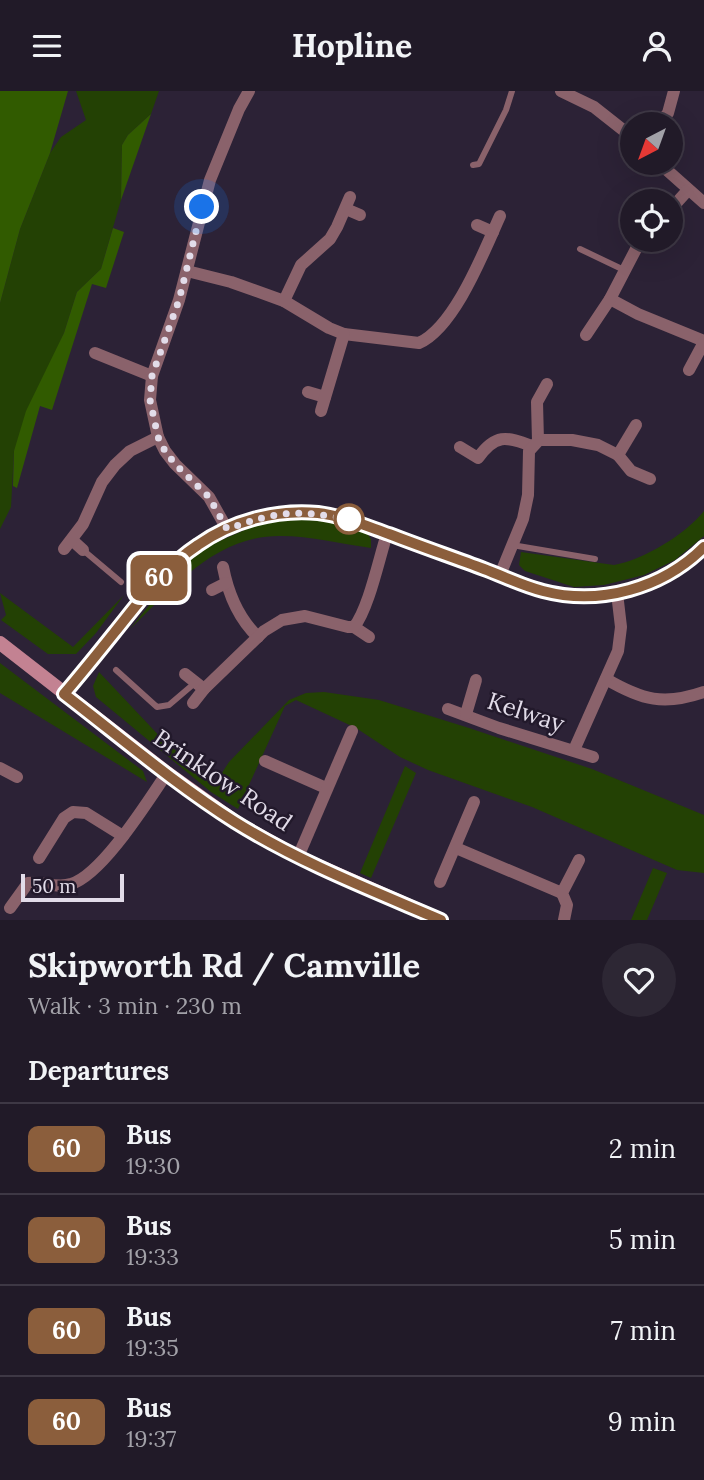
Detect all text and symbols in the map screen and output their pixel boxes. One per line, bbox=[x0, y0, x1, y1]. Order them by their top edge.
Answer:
text: Hopline bbox=[292, 25, 412, 66]
icon: menu bbox=[28, 27, 66, 65]
icon: person bbox=[638, 27, 676, 65]
north arrow bbox=[620, 112, 682, 175]
map controls bbox=[620, 112, 683, 252]
your location bbox=[184, 189, 219, 224]
button: locate bbox=[620, 189, 683, 252]
unlabelled marker bbox=[334, 504, 364, 534]
line badge: 60 bbox=[128, 555, 190, 601]
text: 60 bbox=[144, 562, 174, 593]
street label: Kelway bbox=[484, 685, 569, 739]
street label: Brinklow Road bbox=[148, 722, 298, 838]
scale bar bbox=[21, 871, 124, 903]
text: 50 m bbox=[32, 874, 76, 898]
button: heart bbox=[602, 943, 676, 1017]
text: Skipworth Rd / Camville bbox=[28, 944, 420, 986]
text: Walk · 3 min · 230 m bbox=[28, 991, 242, 1020]
text: Departures bbox=[28, 1054, 169, 1087]
text: Bus bbox=[126, 1118, 172, 1151]
text: 2 min bbox=[609, 1132, 676, 1165]
text: 60 bbox=[52, 1133, 81, 1164]
text: 19:30 bbox=[126, 1151, 181, 1180]
text: Bus bbox=[126, 1209, 172, 1242]
text: 5 min bbox=[609, 1223, 676, 1256]
text: 60 bbox=[52, 1224, 81, 1255]
text: 19:33 bbox=[126, 1242, 179, 1271]
text: Bus bbox=[126, 1300, 172, 1333]
text: 7 min bbox=[611, 1314, 676, 1347]
text: 60 bbox=[52, 1315, 81, 1346]
text: 19:35 bbox=[126, 1333, 179, 1362]
text: Bus bbox=[126, 1391, 172, 1424]
text: 9 min bbox=[608, 1405, 676, 1438]
text: 60 bbox=[52, 1406, 81, 1437]
text: 19:37 bbox=[126, 1424, 176, 1453]

